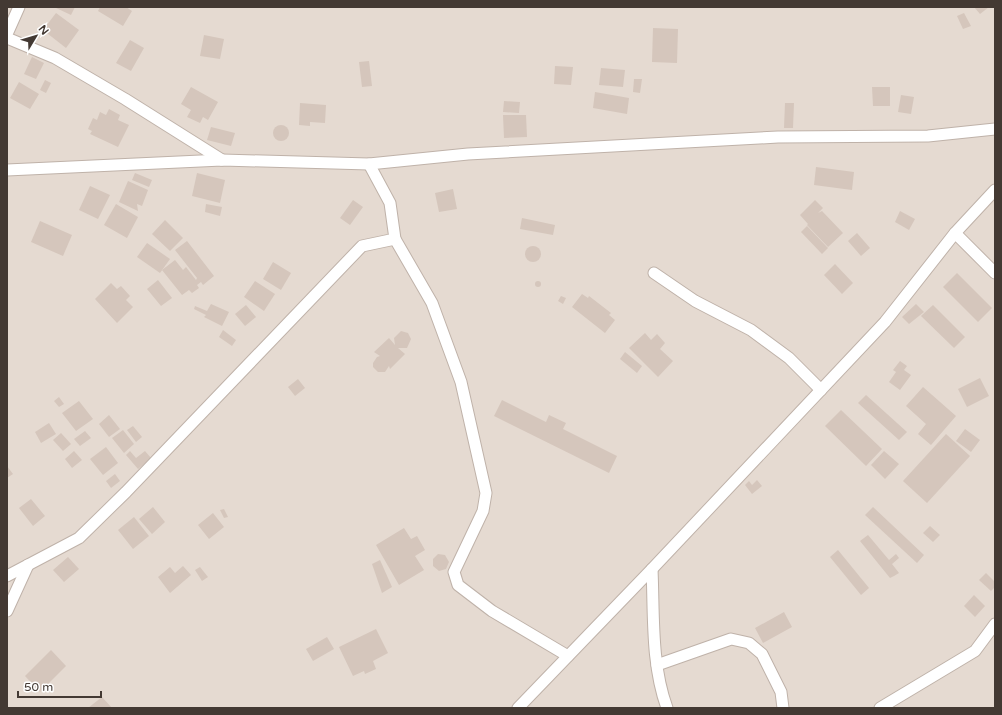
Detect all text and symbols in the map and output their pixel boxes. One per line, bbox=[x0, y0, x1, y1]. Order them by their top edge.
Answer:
north arrow bbox=[16, 16, 56, 56]
text: N bbox=[36, 23, 51, 38]
scale bar bbox=[18, 673, 101, 699]
text: 50 m bbox=[24, 680, 53, 694]

